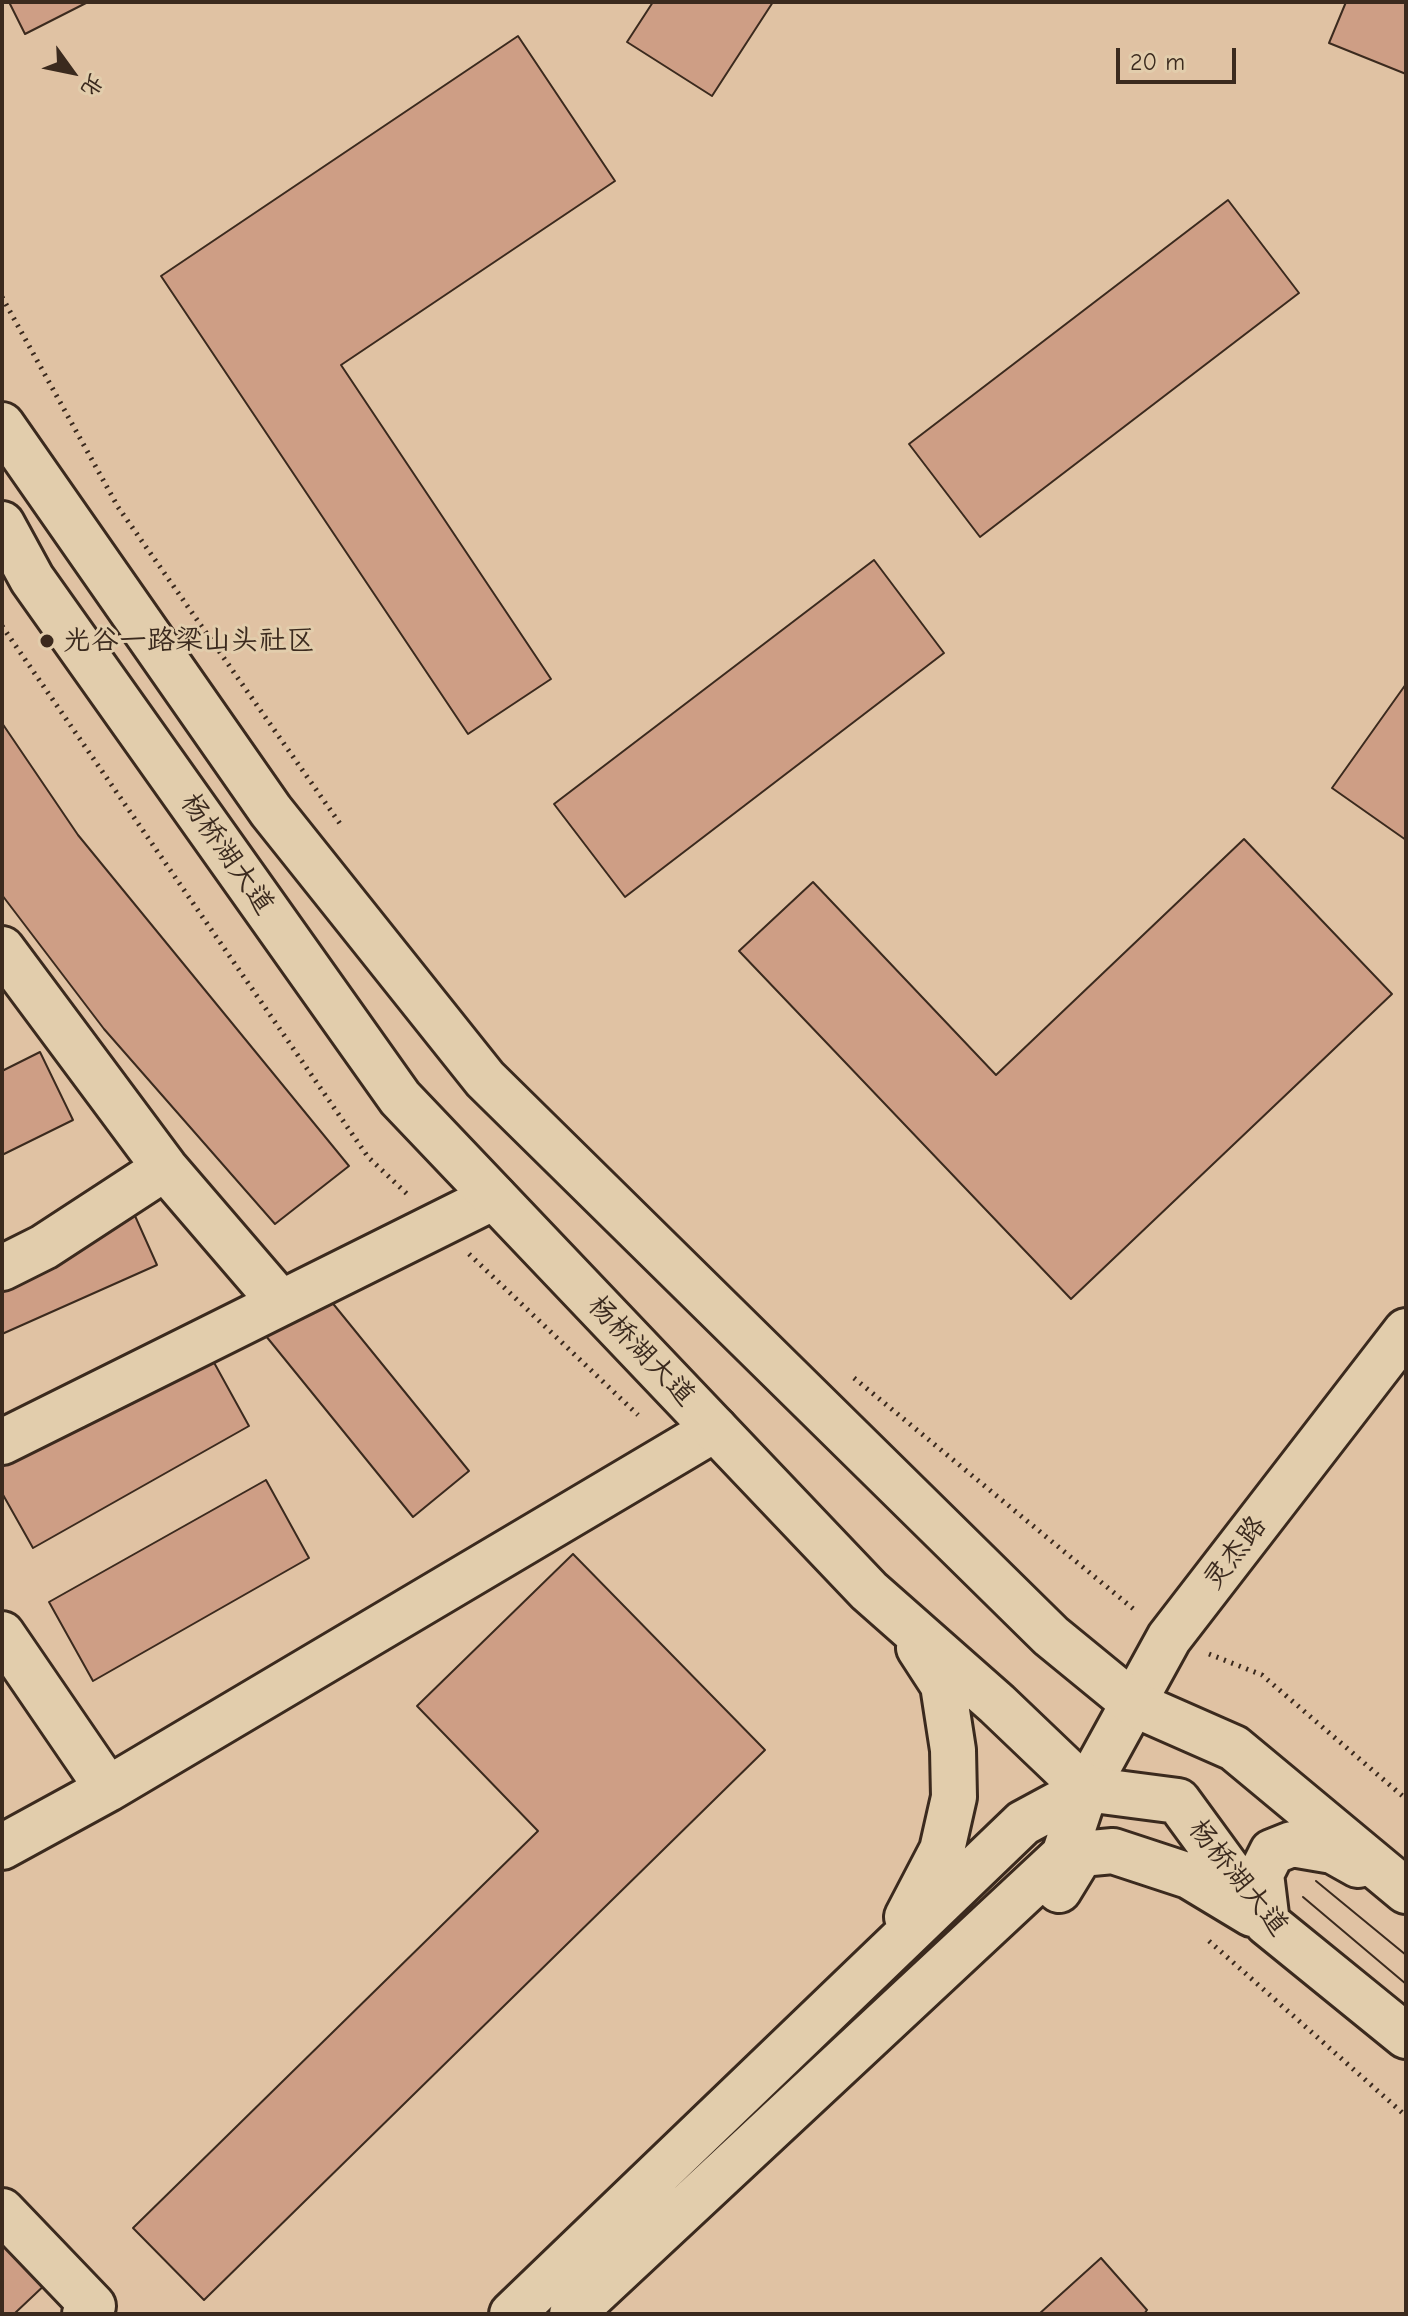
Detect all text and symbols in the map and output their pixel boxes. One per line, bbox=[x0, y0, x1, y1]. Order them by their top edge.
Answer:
north arrow bbox=[32, 32, 112, 112]
scale bar bbox=[1120, 32, 1240, 82]
text: 20 m bbox=[1130, 48, 1185, 76]
text: 北 bbox=[75, 69, 109, 101]
place label: 光谷一路梁山头社区 bbox=[63, 624, 315, 658]
marker: 光谷一路梁山头社区 bbox=[38, 632, 56, 650]
street label: 杨桥湖大道 bbox=[173, 787, 281, 921]
street label: 杨桥湖大道 bbox=[580, 1289, 702, 1413]
street label: 灵杰路 bbox=[1196, 1510, 1274, 1596]
street label: 杨桥湖大道 bbox=[1181, 1813, 1295, 1943]

